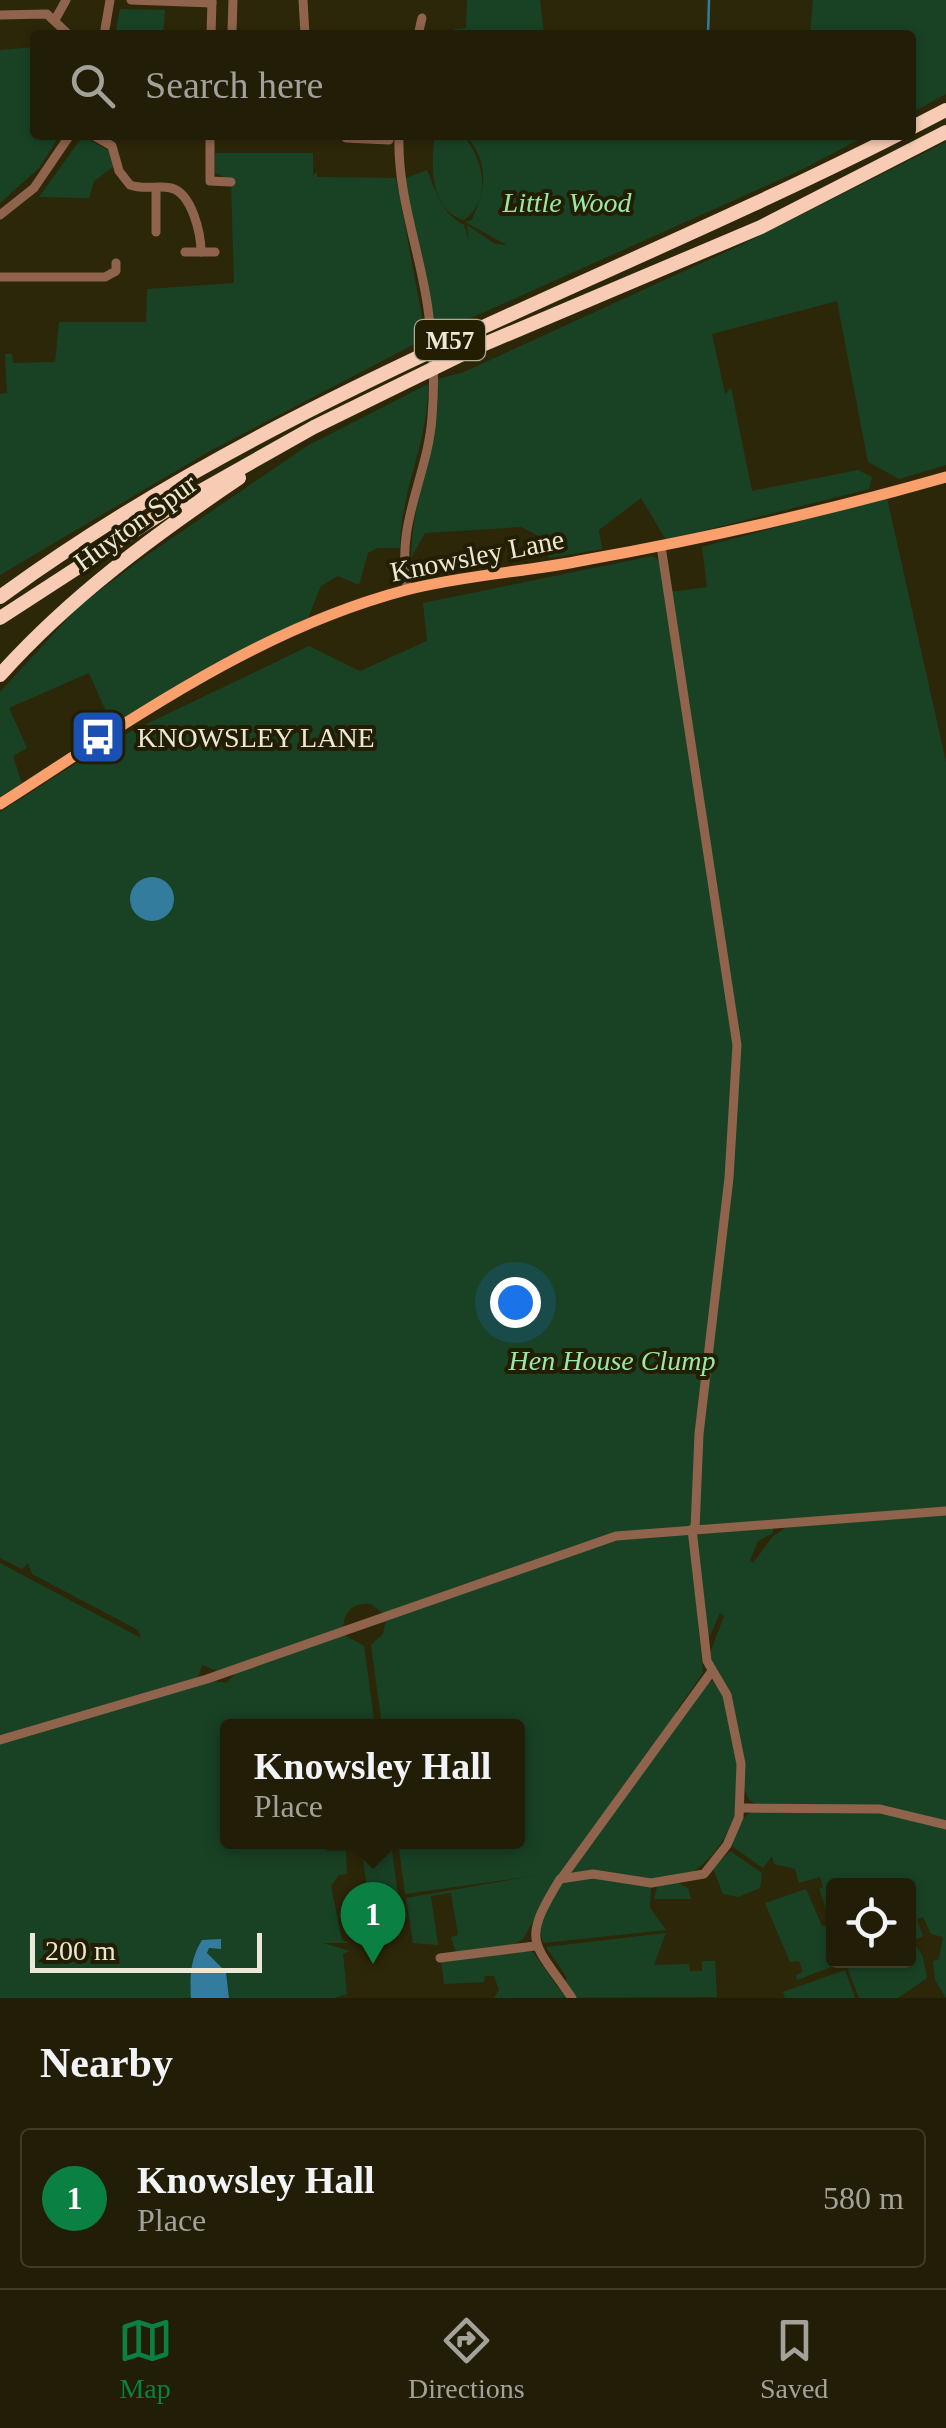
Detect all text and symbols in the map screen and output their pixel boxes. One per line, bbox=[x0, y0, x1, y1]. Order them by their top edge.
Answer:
search box bbox=[30, 30, 916, 140]
icon: search bbox=[65, 58, 120, 113]
text: Search here bbox=[145, 64, 323, 106]
park label: Little Wood bbox=[502, 187, 632, 218]
road number: M57 bbox=[415, 320, 485, 360]
street label: Huyton Spur bbox=[68, 467, 203, 577]
street label: Knowsley Lane bbox=[388, 523, 567, 588]
bus stop icon: KNOWSLEY LANE bbox=[68, 707, 128, 767]
place label: KNOWSLEY LANE bbox=[137, 722, 375, 753]
your location bbox=[490, 1277, 541, 1328]
park label: Hen House Clump bbox=[508, 1345, 715, 1376]
popup bbox=[220, 1719, 525, 1849]
text: Knowsley Hall bbox=[254, 1745, 491, 1787]
text: Place bbox=[254, 1788, 323, 1824]
map controls bbox=[826, 1878, 916, 1968]
button: locate bbox=[826, 1878, 916, 1968]
pin: 1 bbox=[340, 1882, 406, 1964]
scale bar bbox=[30, 1928, 262, 1972]
text: 200 m bbox=[45, 1935, 116, 1966]
text: Nearby bbox=[40, 2040, 173, 2086]
text: Knowsley Hall bbox=[137, 2159, 375, 2201]
text: 1 bbox=[67, 2180, 83, 2216]
text: 580 m bbox=[823, 2180, 904, 2216]
text: Place bbox=[137, 2202, 206, 2238]
tab: Map bbox=[118, 2313, 173, 2405]
tab: Directions bbox=[408, 2313, 525, 2405]
tab: Saved bbox=[760, 2313, 828, 2405]

